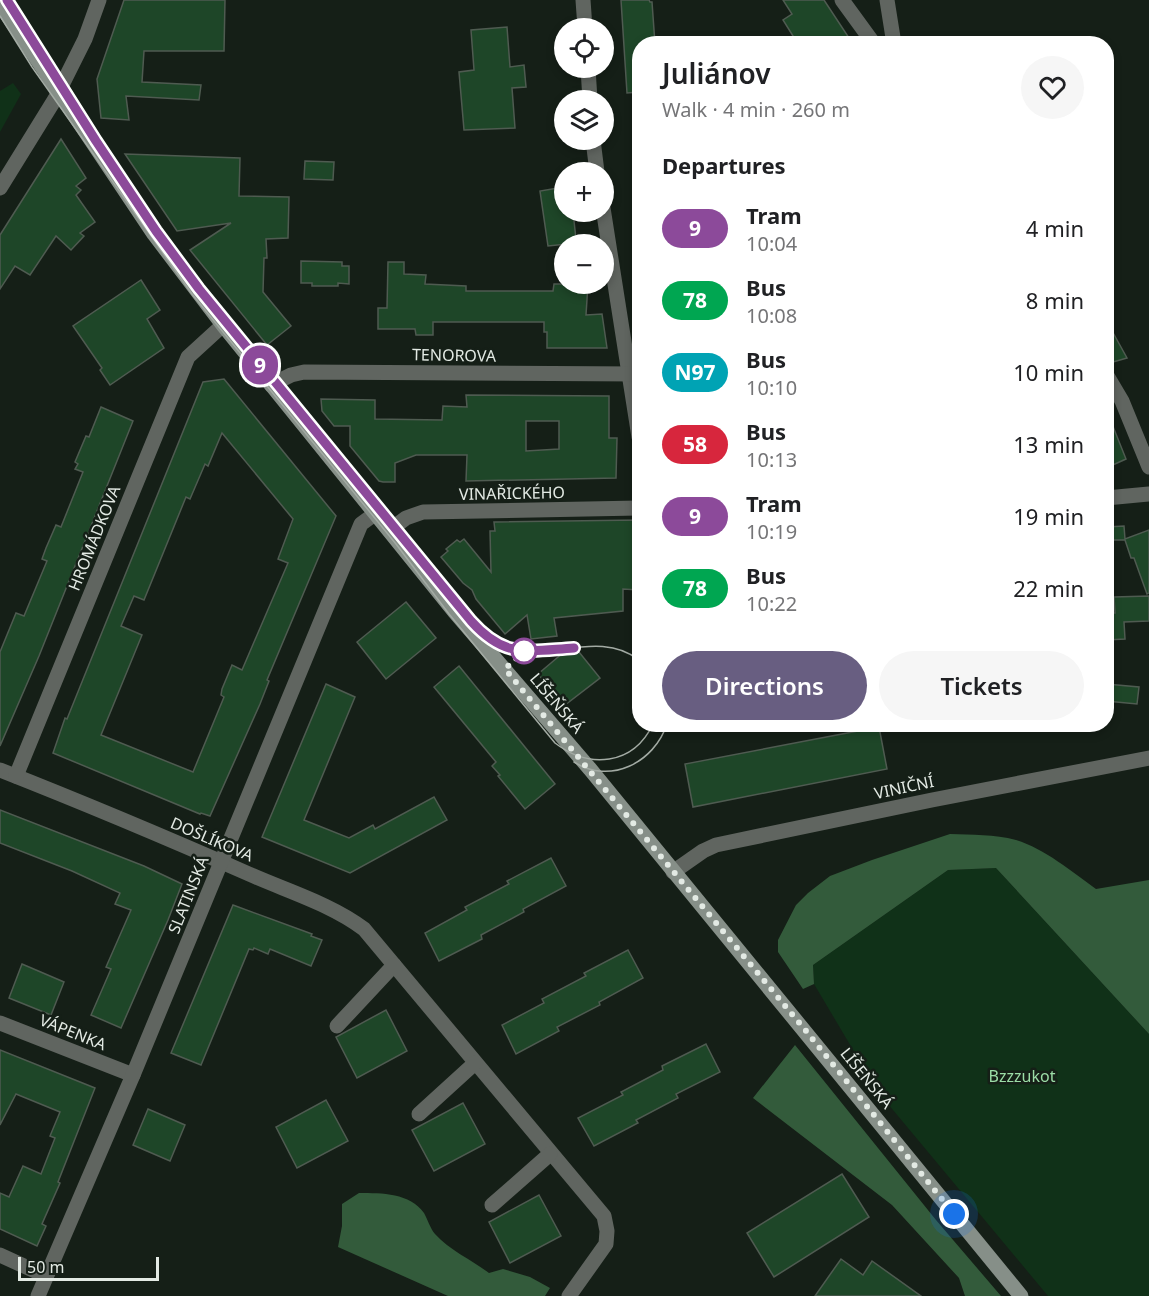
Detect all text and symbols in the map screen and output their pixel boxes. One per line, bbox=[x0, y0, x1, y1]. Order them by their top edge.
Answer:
map controls bbox=[554, 18, 614, 294]
button: locate bbox=[554, 18, 614, 78]
text: Juliánov bbox=[662, 54, 771, 92]
button: heart bbox=[1021, 56, 1084, 119]
button: layers bbox=[554, 90, 614, 150]
text: Walk · 4 min · 260 m bbox=[662, 96, 850, 123]
text: Departures bbox=[662, 150, 786, 180]
button: + bbox=[554, 162, 614, 222]
text: Tram bbox=[746, 200, 802, 230]
text: 4 min bbox=[1026, 213, 1084, 243]
text: 9 bbox=[689, 214, 701, 242]
text: 10:04 bbox=[746, 230, 797, 257]
button: − bbox=[554, 234, 614, 294]
text: Bus bbox=[746, 272, 786, 302]
text: 8 min bbox=[1026, 285, 1084, 315]
text: 78 bbox=[683, 286, 707, 314]
text: 10:08 bbox=[746, 302, 797, 329]
street label: TENOROVA bbox=[412, 343, 497, 367]
text: Bus bbox=[746, 344, 786, 374]
line badge: 9 bbox=[240, 346, 280, 385]
text: 9 bbox=[254, 351, 266, 379]
text: 10 min bbox=[1013, 357, 1084, 387]
text: N97 bbox=[674, 358, 716, 386]
text: 10:10 bbox=[746, 374, 797, 401]
text: Bus bbox=[746, 416, 786, 446]
text: 13 min bbox=[1013, 429, 1084, 459]
text: 58 bbox=[683, 430, 707, 458]
text: 10:13 bbox=[746, 446, 797, 473]
street label: HROMÁDKOVA bbox=[63, 481, 125, 594]
street label: VINAŘICKÉHO bbox=[459, 481, 565, 505]
text: Tram bbox=[746, 488, 802, 518]
text: 19 min bbox=[1013, 501, 1084, 531]
text: 9 bbox=[689, 502, 701, 530]
text: 10:19 bbox=[746, 518, 797, 545]
text: Bus bbox=[746, 560, 786, 590]
text: 22 min bbox=[1013, 573, 1084, 603]
text: 78 bbox=[683, 574, 707, 602]
text: 10:22 bbox=[746, 590, 797, 617]
unlabelled marker bbox=[511, 638, 537, 664]
button: Directions bbox=[662, 651, 867, 720]
button: Tickets bbox=[879, 651, 1084, 720]
street label: LÍŠEŇSKÁ bbox=[525, 668, 589, 738]
street label: VINIČNÍ bbox=[872, 770, 936, 804]
street label: DOŠLÍKOVA bbox=[167, 812, 257, 867]
street label: SLATINSKÁ bbox=[163, 852, 214, 937]
street label: VÁPENKA bbox=[36, 1009, 110, 1056]
street label: LÍŠEŇSKÁ bbox=[836, 1043, 899, 1114]
park label: Bzzzukot bbox=[989, 1065, 1056, 1087]
your location bbox=[939, 1199, 969, 1229]
scale bar bbox=[18, 1254, 159, 1282]
text: 50 m bbox=[27, 1256, 64, 1278]

